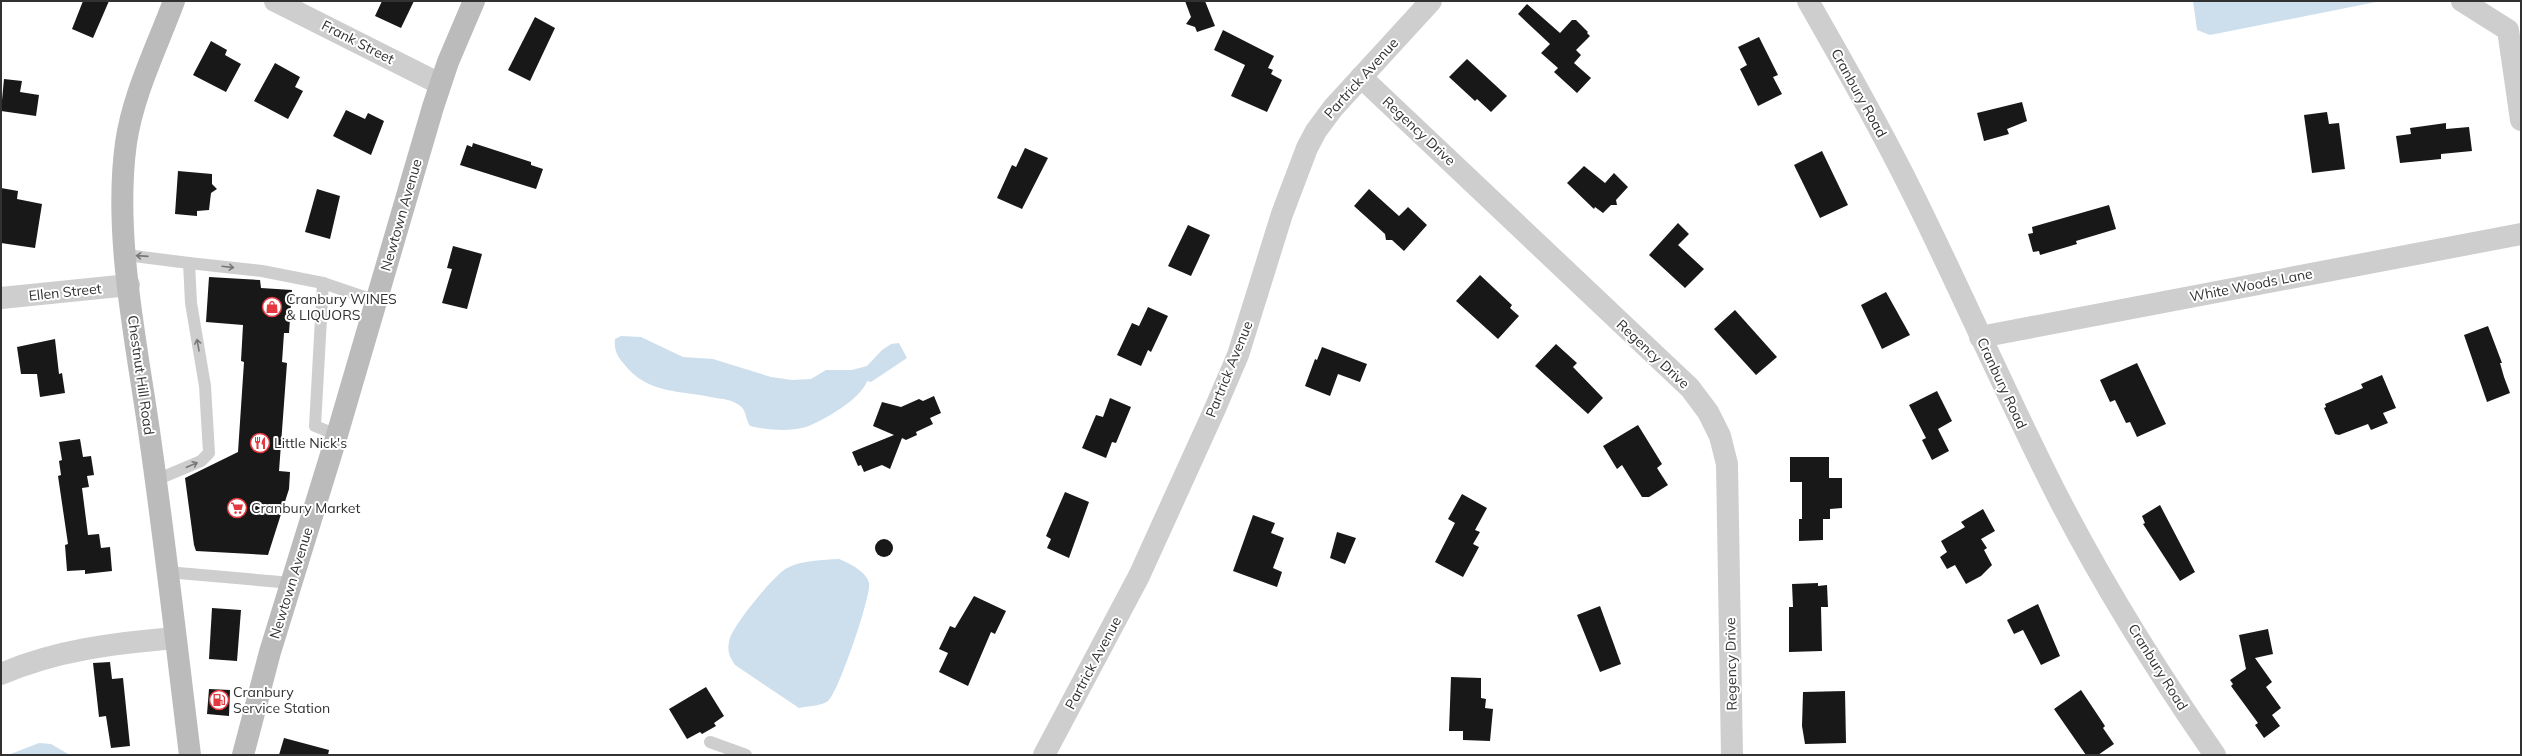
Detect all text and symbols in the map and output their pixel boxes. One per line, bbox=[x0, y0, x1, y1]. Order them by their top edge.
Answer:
street label: Frank Street bbox=[319, 16, 397, 68]
street label: Partrick Avenue bbox=[1320, 34, 1402, 122]
street label: Cranbury Road bbox=[1827, 46, 1891, 140]
street label: Regency Drive bbox=[1379, 93, 1459, 169]
street label: Newtown Avenue bbox=[376, 157, 426, 273]
one-way arrow bbox=[136, 253, 149, 260]
one-way arrow bbox=[221, 263, 234, 271]
street label: White Woods Lane bbox=[2188, 264, 2314, 306]
street label: Ellen Street bbox=[28, 279, 102, 305]
place label: Cranbury WINES & LIQUORS bbox=[286, 290, 397, 324]
shop icon: Cranbury WINES & LIQUORS bbox=[261, 296, 283, 318]
street label: Chestnut Hill Road bbox=[124, 314, 158, 436]
street label: Regency Drive bbox=[1613, 316, 1693, 392]
street label: Partrick Avenue bbox=[1201, 318, 1257, 420]
street label: Cranbury Road bbox=[1973, 335, 2031, 431]
one-way arrow bbox=[194, 339, 202, 352]
restaurant icon: Little Nick's bbox=[249, 432, 271, 454]
place label: Little Nick's bbox=[274, 434, 347, 452]
one-way arrow bbox=[185, 460, 197, 468]
supermarket icon: Cranbury Market bbox=[226, 497, 248, 519]
place label: Cranbury Market bbox=[251, 499, 360, 517]
street label: Newtown Avenue bbox=[265, 525, 317, 641]
street label: Partrick Avenue bbox=[1061, 614, 1125, 712]
street label: Regency Drive bbox=[1721, 617, 1741, 711]
street label: Cranbury Road bbox=[2124, 620, 2192, 714]
place label: Cranbury Service Station bbox=[233, 683, 330, 717]
fuel station icon: Cranbury Service Station bbox=[208, 689, 230, 711]

